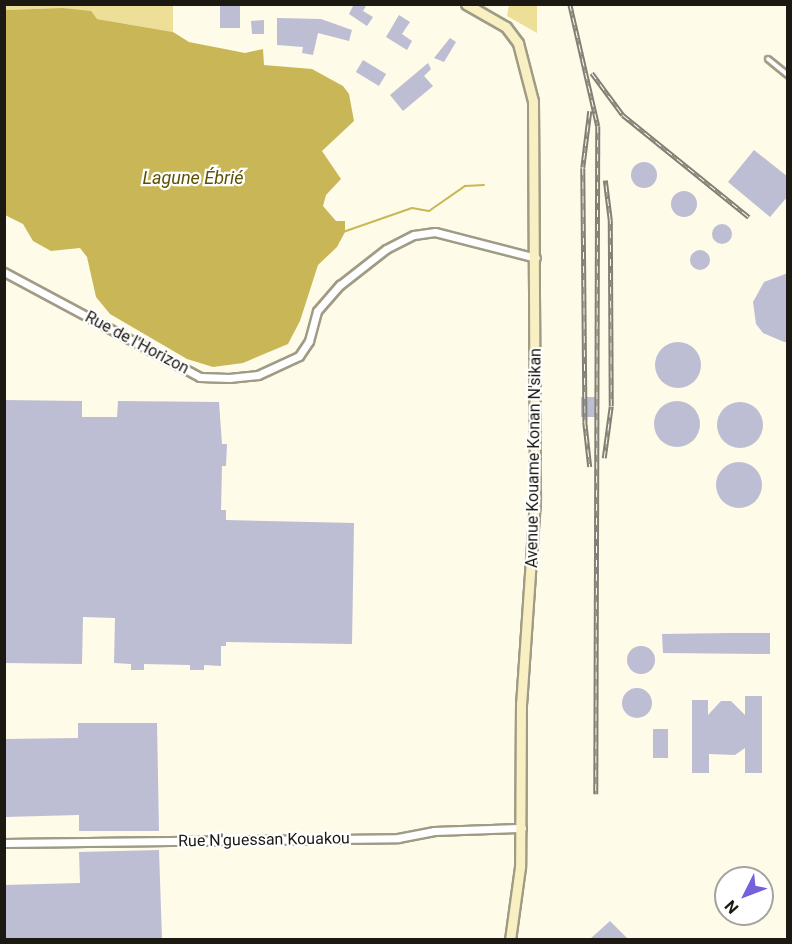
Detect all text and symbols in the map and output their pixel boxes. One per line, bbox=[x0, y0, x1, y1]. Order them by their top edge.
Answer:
water label: Lagune Ébrié bbox=[143, 167, 243, 189]
street label: Rue de l'Horizon bbox=[82, 308, 192, 378]
street label: Avenue Kouame Konan N'sikan bbox=[522, 348, 546, 568]
street label: Rue N'guessan Kouakou bbox=[178, 829, 350, 851]
north arrow bbox=[714, 866, 774, 926]
text: N bbox=[721, 896, 743, 918]

